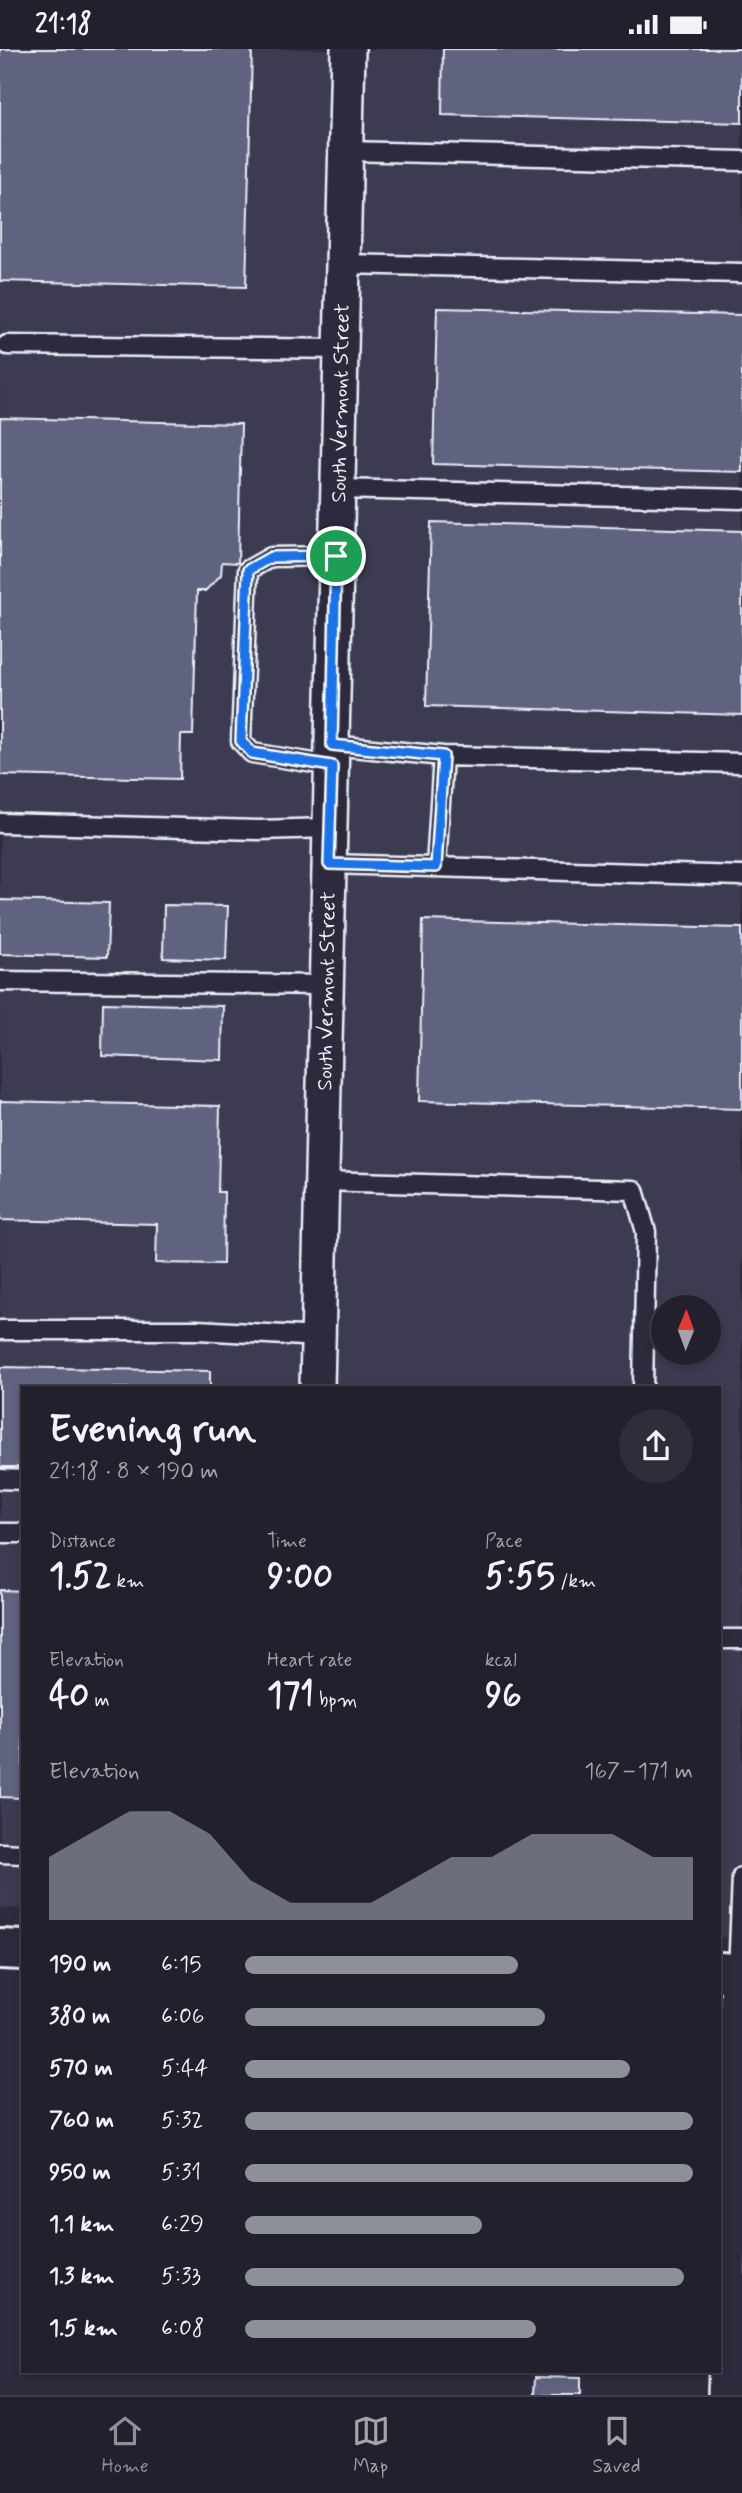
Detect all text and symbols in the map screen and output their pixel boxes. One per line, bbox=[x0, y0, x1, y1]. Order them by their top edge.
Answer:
text: 21:18 bbox=[35, 8, 92, 42]
street label: South Vermont Street bbox=[325, 303, 357, 503]
pin bbox=[306, 526, 366, 586]
icon: arrive bbox=[317, 537, 355, 575]
street label: South Vermont Street bbox=[311, 891, 343, 1091]
north arrow bbox=[651, 1295, 721, 1365]
map controls bbox=[651, 1295, 721, 1365]
text: Evening run bbox=[49, 1406, 256, 1455]
button: share bbox=[619, 1409, 693, 1483]
text: 21:18 · 8 × 190 m bbox=[49, 1457, 219, 1487]
text: Distance bbox=[49, 1529, 116, 1554]
text: Time bbox=[267, 1529, 307, 1554]
text: Pace bbox=[485, 1529, 523, 1554]
text: 1.52 bbox=[49, 1554, 111, 1600]
text: 9:00 bbox=[267, 1554, 333, 1600]
text: 5:55 bbox=[485, 1554, 555, 1600]
text: km bbox=[111, 1569, 144, 1594]
text: /km bbox=[555, 1569, 596, 1594]
text: Elevation bbox=[49, 1648, 124, 1673]
text: Heart rate bbox=[267, 1648, 352, 1673]
text: kcal bbox=[485, 1648, 517, 1673]
text: 40 bbox=[49, 1673, 89, 1719]
text: 171 bbox=[267, 1673, 314, 1719]
text: 96 bbox=[485, 1673, 522, 1719]
text: m bbox=[89, 1688, 110, 1713]
text: bpm bbox=[314, 1688, 357, 1713]
text: Elevation bbox=[49, 1757, 140, 1787]
text: 167–171 m bbox=[584, 1757, 693, 1787]
text: 190 m bbox=[49, 1950, 111, 1980]
text: 6:15 bbox=[161, 1950, 201, 1980]
text: 380 m bbox=[49, 2002, 110, 2032]
text: 6:06 bbox=[161, 2002, 205, 2032]
text: 570 m bbox=[49, 2054, 113, 2084]
text: 5:44 bbox=[161, 2054, 208, 2084]
text: 760 m bbox=[49, 2106, 114, 2136]
text: 5:32 bbox=[161, 2106, 203, 2136]
text: 950 m bbox=[49, 2158, 111, 2188]
text: 5:31 bbox=[161, 2158, 201, 2188]
text: 1.1 km bbox=[49, 2210, 114, 2240]
text: 6:29 bbox=[161, 2210, 204, 2240]
text: 1.3 km bbox=[49, 2262, 114, 2292]
text: 5:33 bbox=[161, 2262, 201, 2292]
text: 1.5 km bbox=[49, 2314, 118, 2344]
text: 6:08 bbox=[161, 2314, 204, 2344]
tab: Home bbox=[101, 2412, 149, 2479]
tab: Map bbox=[352, 2412, 390, 2479]
tab: Saved bbox=[593, 2412, 641, 2479]

